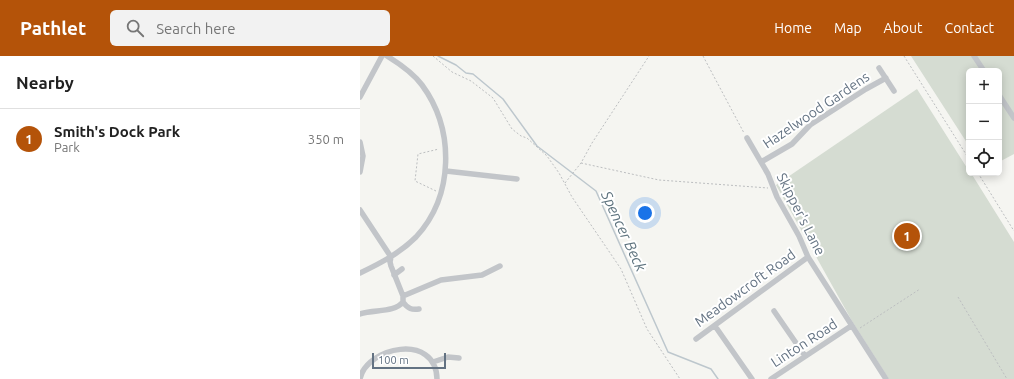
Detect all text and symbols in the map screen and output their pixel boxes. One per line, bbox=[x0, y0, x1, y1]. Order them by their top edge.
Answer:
search box bbox=[110, 10, 390, 46]
text: Pathlet bbox=[20, 17, 86, 39]
icon: search bbox=[124, 17, 146, 39]
text: Search here bbox=[156, 20, 236, 37]
text: Home bbox=[774, 20, 812, 36]
text: Map bbox=[834, 20, 862, 36]
text: About bbox=[884, 20, 923, 36]
text: Contact bbox=[945, 20, 994, 36]
street label: Hazelwood Gardens bbox=[760, 68, 872, 152]
map controls bbox=[966, 68, 1002, 176]
button: + bbox=[966, 68, 1002, 104]
text: Nearby bbox=[16, 73, 74, 92]
button: − bbox=[966, 104, 1002, 140]
text: Smith's Dock Park bbox=[54, 123, 180, 140]
text: 1 bbox=[25, 132, 33, 146]
text: 350 m bbox=[308, 132, 344, 146]
text: Park bbox=[54, 140, 80, 154]
button: locate bbox=[966, 140, 1002, 176]
street label: Skipper's Lane bbox=[773, 170, 829, 258]
water label: Spencer Beck bbox=[598, 187, 650, 274]
your location bbox=[635, 203, 655, 223]
pin: 1 bbox=[894, 221, 920, 251]
street label: Meadowcroft Road bbox=[692, 246, 798, 330]
street label: Linton Road bbox=[768, 316, 840, 370]
scale bar bbox=[372, 351, 446, 370]
text: 100 m bbox=[378, 354, 409, 366]

